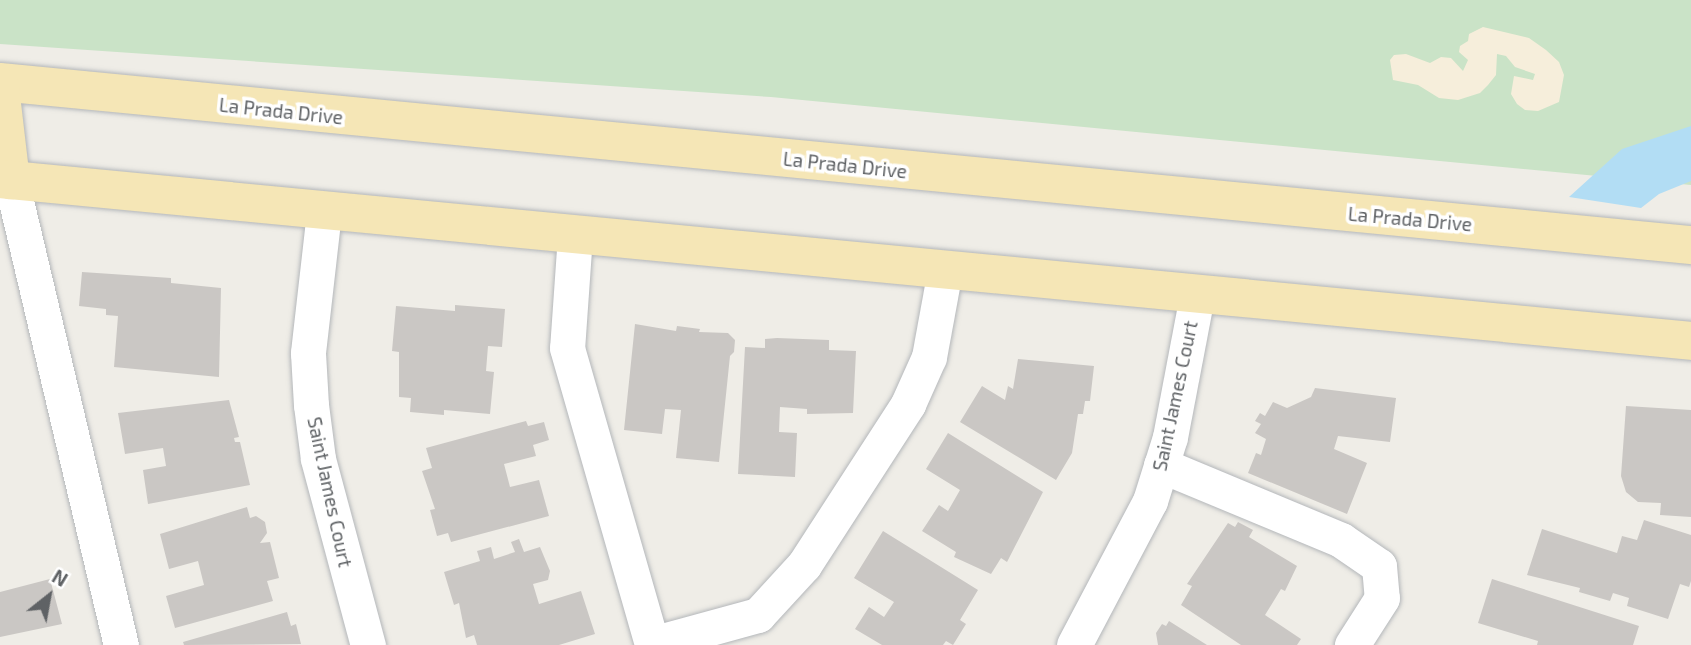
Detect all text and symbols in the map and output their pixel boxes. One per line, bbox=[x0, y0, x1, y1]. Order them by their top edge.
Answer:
street label: La Prada Drive bbox=[218, 93, 344, 129]
street label: La Prada Drive bbox=[782, 147, 908, 183]
street label: La Prada Drive bbox=[1347, 202, 1473, 236]
street label: Saint James Court bbox=[1148, 319, 1202, 473]
street label: Saint James Court bbox=[303, 415, 357, 569]
north arrow bbox=[14, 561, 84, 631]
text: N bbox=[48, 564, 72, 591]

